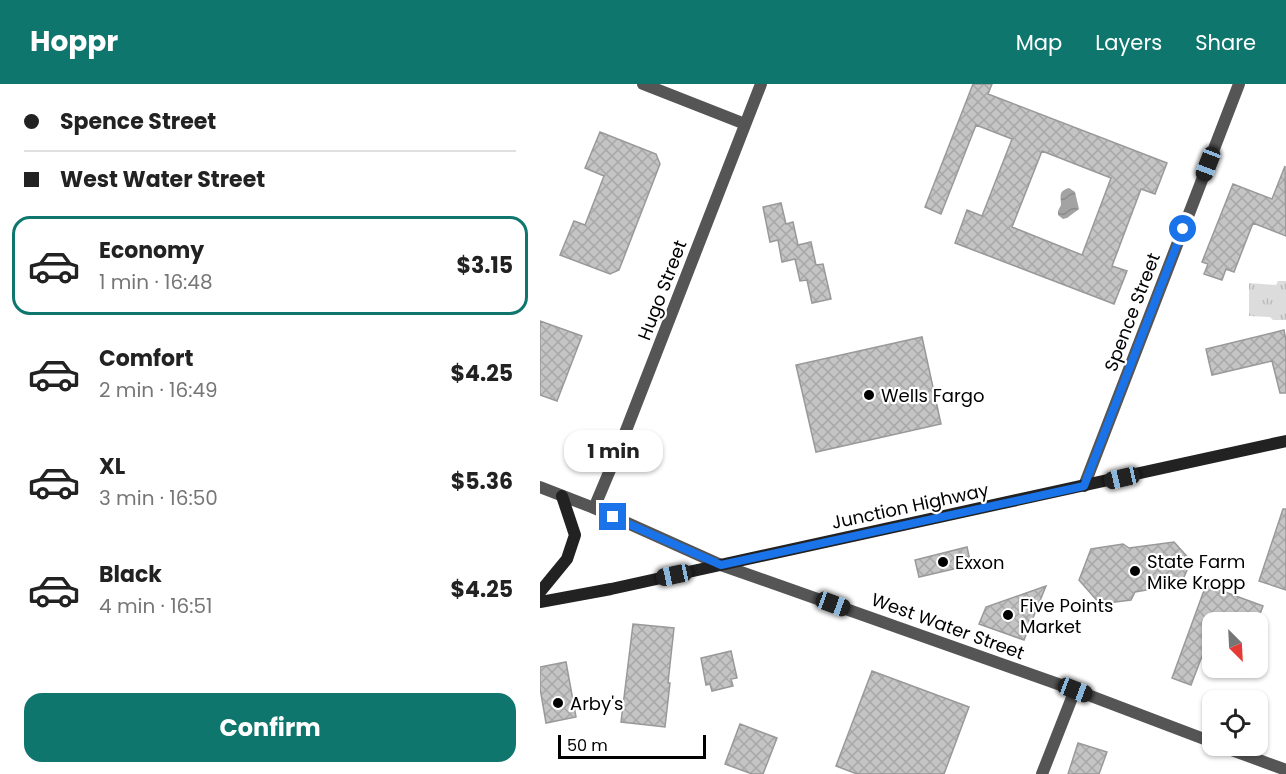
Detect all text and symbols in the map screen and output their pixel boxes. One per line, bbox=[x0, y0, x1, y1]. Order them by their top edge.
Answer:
text: Hoppr bbox=[30, 22, 118, 61]
text: Map bbox=[1016, 28, 1062, 57]
text: Layers bbox=[1095, 28, 1162, 57]
text: Share bbox=[1195, 28, 1256, 57]
text: Spence Street bbox=[60, 106, 216, 137]
car bbox=[1193, 144, 1223, 184]
text: West Water Street bbox=[60, 164, 265, 195]
route start bbox=[1169, 215, 1196, 242]
text: Economy bbox=[99, 235, 204, 266]
street label: Hugo Street bbox=[631, 236, 693, 344]
icon: car bbox=[27, 239, 81, 293]
street label: Spence Street bbox=[1098, 249, 1166, 375]
text: $3.15 bbox=[456, 250, 513, 281]
text: 1 min · 16:48 bbox=[99, 268, 213, 296]
text: Comfort bbox=[99, 343, 193, 374]
icon: car bbox=[27, 347, 81, 401]
text: $4.25 bbox=[451, 358, 513, 389]
text: 2 min · 16:49 bbox=[99, 376, 218, 404]
place label: Wells Fargo bbox=[881, 383, 984, 408]
marker: Wells Fargo bbox=[862, 388, 876, 402]
callout: 1 min bbox=[563, 430, 662, 472]
text: 1 min bbox=[587, 437, 640, 465]
text: XL bbox=[99, 451, 125, 482]
icon: car bbox=[27, 455, 81, 509]
car bbox=[1102, 465, 1142, 491]
text: $5.36 bbox=[451, 466, 513, 497]
street label: Junction Highway bbox=[829, 477, 991, 535]
text: 3 min · 16:50 bbox=[99, 484, 218, 512]
route end bbox=[599, 503, 626, 530]
place label: State Farm Mike Kropp bbox=[1147, 549, 1246, 595]
place label: Exxon bbox=[955, 550, 1005, 575]
marker: Exxon bbox=[936, 555, 950, 569]
text: Black bbox=[99, 559, 162, 590]
car bbox=[655, 562, 693, 588]
icon: car bbox=[27, 563, 81, 617]
marker: State Farm Mike Kropp bbox=[1128, 564, 1142, 578]
text: $4.25 bbox=[451, 574, 513, 605]
street label: West Water Street bbox=[868, 587, 1028, 665]
car bbox=[813, 589, 853, 619]
text: 4 min · 16:51 bbox=[99, 592, 212, 620]
place label: Five Points Market bbox=[1020, 593, 1113, 639]
marker: Five Points Market bbox=[1001, 608, 1015, 622]
north arrow bbox=[1202, 612, 1268, 678]
map controls bbox=[1202, 612, 1268, 756]
car bbox=[1055, 675, 1095, 705]
button: locate bbox=[1202, 690, 1268, 756]
place label: Arby's bbox=[570, 691, 623, 716]
button: Confirm bbox=[24, 693, 516, 762]
marker: Arby's bbox=[551, 696, 565, 710]
scale bar bbox=[558, 732, 706, 760]
text: 50 m bbox=[567, 734, 608, 757]

